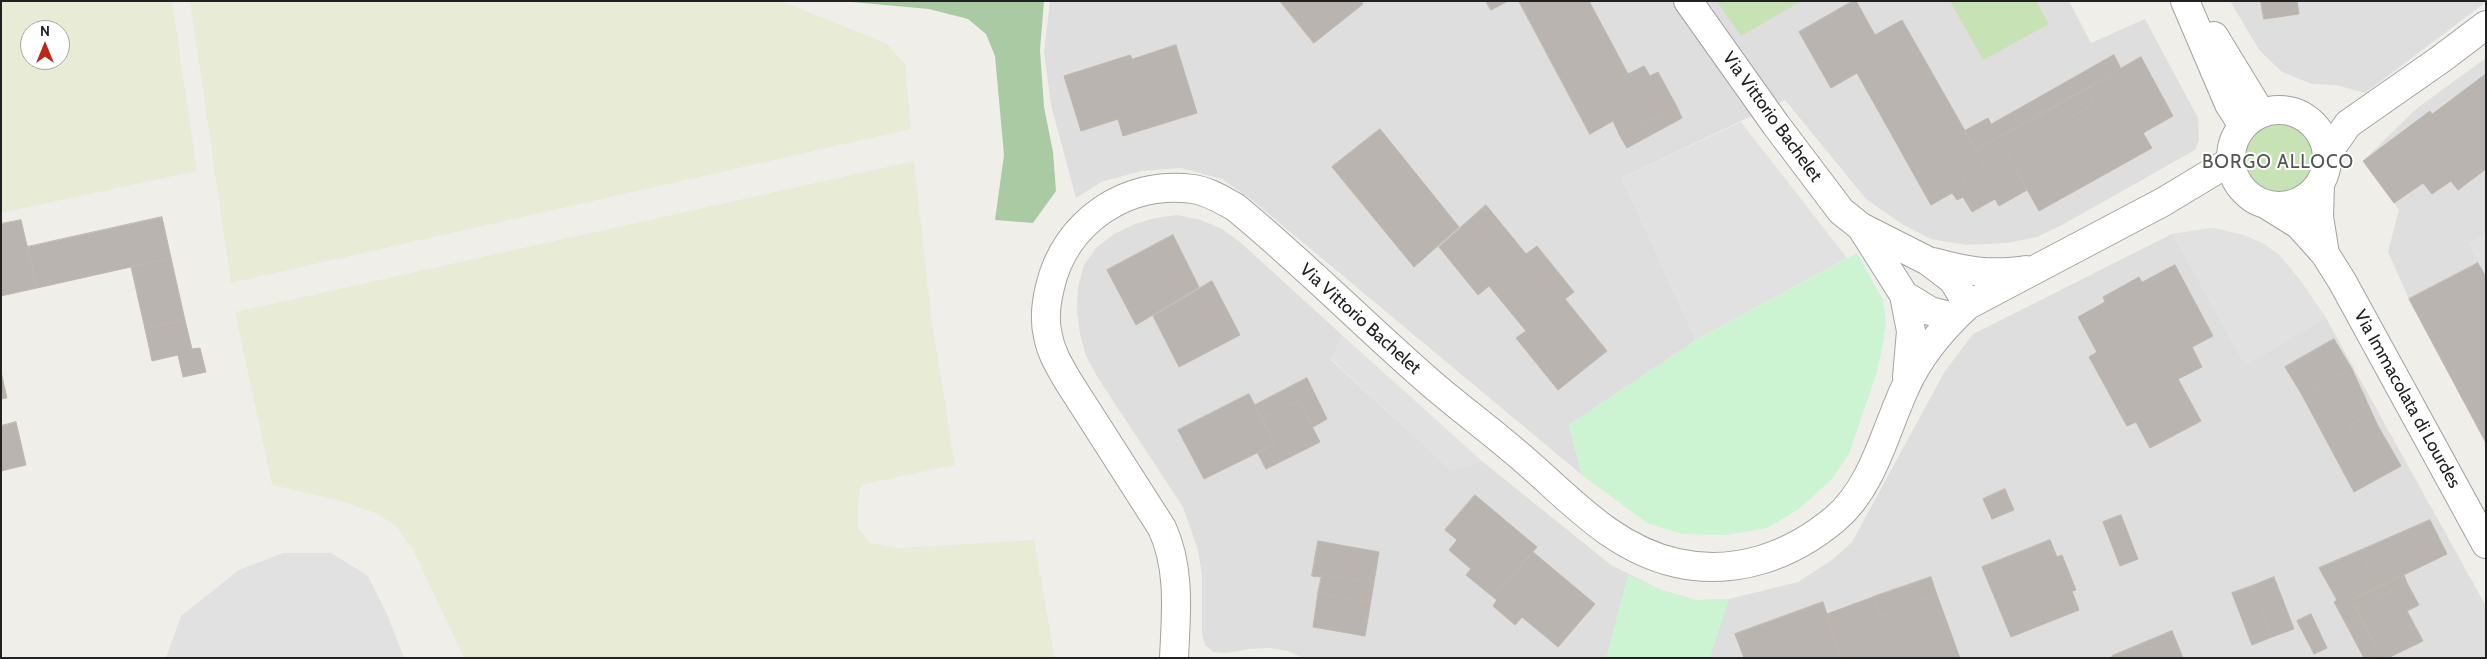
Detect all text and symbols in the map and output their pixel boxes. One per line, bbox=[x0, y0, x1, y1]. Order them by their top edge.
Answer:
north arrow bbox=[20, 20, 70, 70]
text: N bbox=[40, 22, 50, 40]
street label: Via Vittorio Bachelet bbox=[1718, 48, 1826, 186]
district label: BORGO ALLOCO bbox=[2200, 151, 2356, 173]
street label: Via Vittorio Bachelet bbox=[1295, 259, 1425, 379]
street label: Via Immacolata di Lourdes bbox=[2349, 306, 2465, 492]

